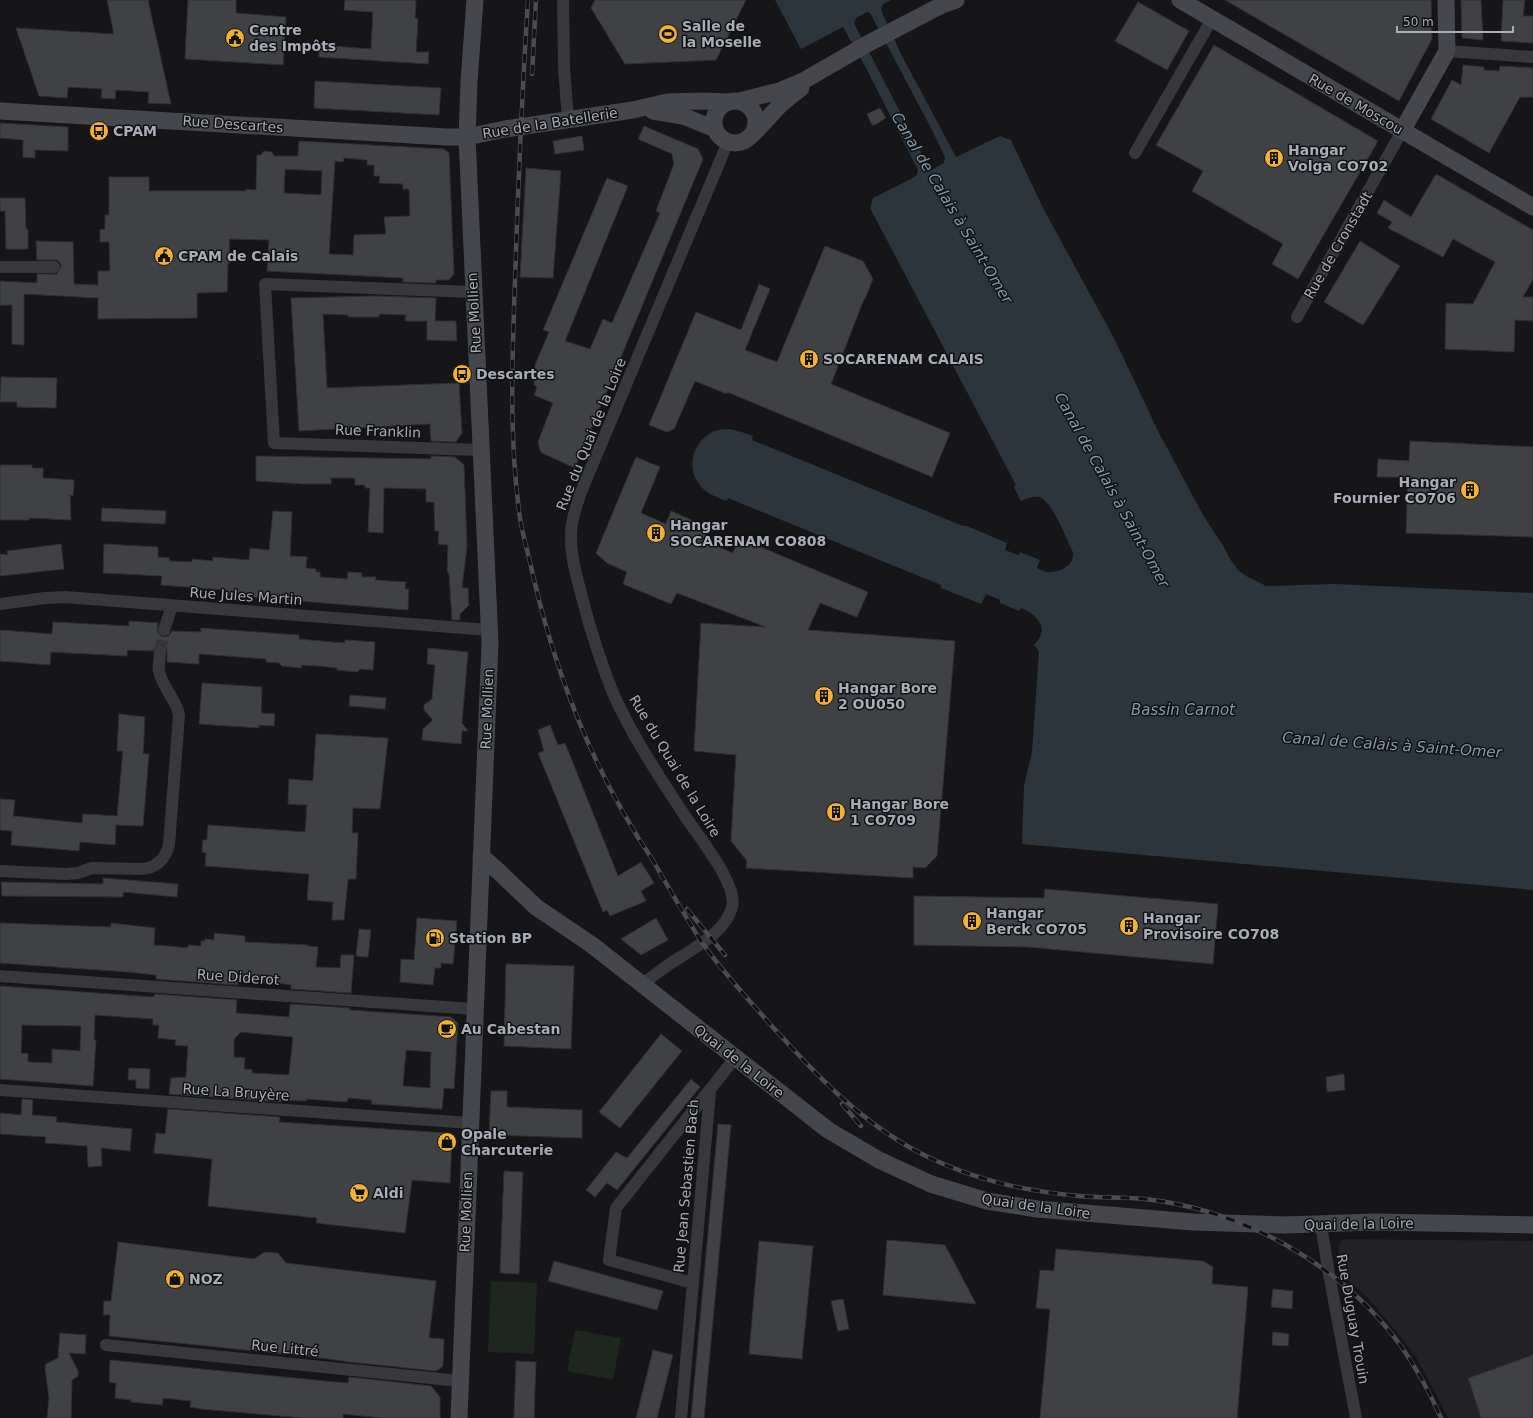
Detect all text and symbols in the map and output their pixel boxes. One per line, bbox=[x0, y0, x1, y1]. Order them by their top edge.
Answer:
scale bar bbox=[1397, 8, 1513, 34]
text: 50 m bbox=[1403, 15, 1434, 29]
place label: Salle de la Moselle bbox=[682, 18, 762, 50]
place label: Centre des Impôts bbox=[249, 22, 336, 54]
sports icon: Salle de la Moselle bbox=[657, 23, 679, 45]
public building icon: Centre des Impôts bbox=[224, 27, 246, 49]
street label: Rue de Moscou bbox=[1306, 71, 1406, 137]
street label: Rue de la Batellerie bbox=[481, 104, 619, 142]
water label: Canal de Calais à Saint-Omer bbox=[888, 109, 1017, 308]
street label: Rue Descartes bbox=[182, 112, 284, 136]
bus stop icon: CPAM bbox=[88, 120, 110, 142]
place label: CPAM bbox=[113, 123, 157, 139]
place label: Hangar Volga CO702 bbox=[1288, 142, 1388, 174]
building icon: Hangar Volga CO702 bbox=[1263, 147, 1285, 169]
street label: Rue de Cronstadt bbox=[1301, 188, 1376, 302]
public building icon: CPAM de Calais bbox=[153, 245, 175, 267]
place label: CPAM de Calais bbox=[178, 248, 298, 264]
street label: Rue Mollien bbox=[464, 272, 484, 354]
building icon: SOCARENAM CALAIS bbox=[798, 348, 820, 370]
place label: SOCARENAM CALAIS bbox=[823, 351, 984, 367]
street label: Rue du Quai de la Loire bbox=[553, 355, 629, 513]
bus stop icon: Descartes bbox=[451, 363, 473, 385]
place label: Descartes bbox=[476, 366, 555, 382]
water label: Canal de Calais à Saint-Omer bbox=[1051, 389, 1174, 591]
street label: Rue Franklin bbox=[335, 422, 421, 440]
place label: Hangar Fournier CO706 bbox=[1333, 474, 1456, 506]
building icon: Hangar Fournier CO706 bbox=[1459, 479, 1481, 501]
place label: Hangar SOCARENAM CO808 bbox=[670, 517, 826, 549]
building icon: Hangar SOCARENAM CO808 bbox=[645, 522, 667, 544]
street label: Rue Jules Martin bbox=[189, 584, 303, 608]
street label: Rue Mollien bbox=[478, 668, 496, 750]
place label: Hangar Bore 2 OU050 bbox=[838, 680, 937, 712]
building icon: Hangar Bore 2 OU050 bbox=[813, 685, 835, 707]
street label: Rue du Quai de la Loire bbox=[626, 692, 724, 840]
water label: Bassin Carnot bbox=[1131, 701, 1236, 719]
water label: Canal de Calais à Saint-Omer bbox=[1282, 728, 1503, 762]
place label: Hangar Bore 1 CO709 bbox=[850, 796, 949, 828]
building icon: Hangar Bore 1 CO709 bbox=[825, 801, 847, 823]
place label: Hangar Berck CO705 bbox=[986, 905, 1087, 937]
building icon: Hangar Berck CO705 bbox=[961, 910, 983, 932]
place label: Hangar Provisoire CO708 bbox=[1143, 910, 1279, 942]
building icon: Hangar Provisoire CO708 bbox=[1118, 915, 1140, 937]
fuel station icon: Station BP bbox=[424, 927, 446, 949]
place label: Station BP bbox=[449, 930, 532, 946]
street label: Rue Diderot bbox=[196, 966, 280, 988]
cafe icon: Au Cabestan bbox=[436, 1018, 458, 1040]
place label: Au Cabestan bbox=[461, 1021, 560, 1037]
street label: Quai de la Loire bbox=[691, 1021, 787, 1101]
street label: Rue La Bruyère bbox=[182, 1080, 290, 1104]
street label: Rue Jean Sebastien Bach bbox=[670, 1099, 702, 1273]
place label: Opale Charcuterie bbox=[461, 1126, 553, 1158]
shop icon: Opale Charcuterie bbox=[436, 1131, 458, 1153]
street label: Rue Mollien bbox=[457, 1171, 475, 1253]
supermarket icon: Aldi bbox=[348, 1182, 370, 1204]
place label: Aldi bbox=[373, 1185, 403, 1201]
street label: Quai de la Loire bbox=[981, 1190, 1091, 1222]
street label: Quai de la Loire bbox=[1304, 1215, 1414, 1233]
street label: Rue Duguay Trouin bbox=[1334, 1253, 1372, 1385]
shop icon: NOZ bbox=[164, 1268, 186, 1290]
place label: NOZ bbox=[189, 1271, 223, 1287]
street label: Rue Littré bbox=[250, 1337, 320, 1359]

